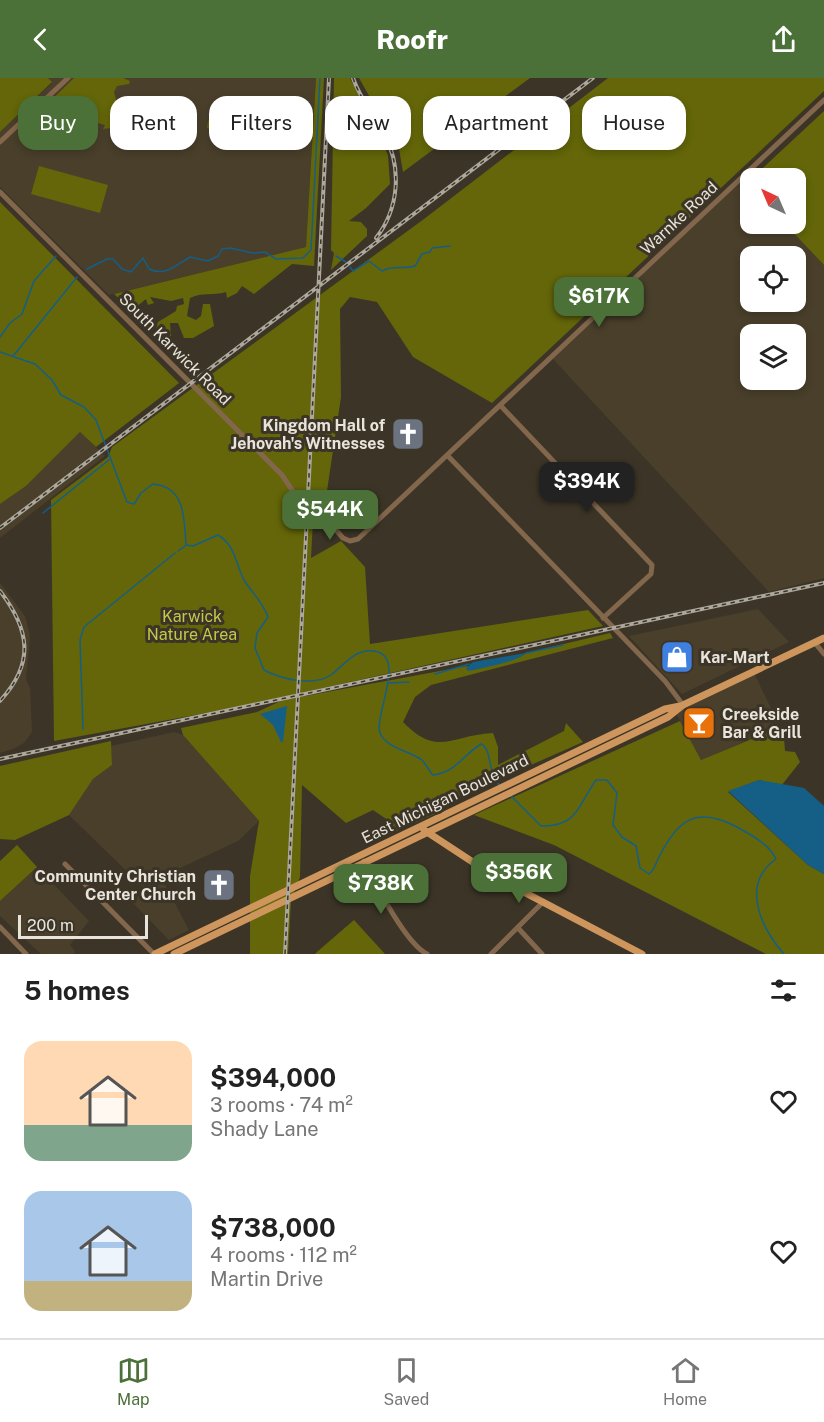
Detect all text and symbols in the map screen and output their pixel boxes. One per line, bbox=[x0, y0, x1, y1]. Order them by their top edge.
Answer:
icon: back bbox=[24, 23, 57, 56]
text: Roofr bbox=[376, 23, 448, 55]
icon: share bbox=[767, 23, 800, 56]
chip: Buy bbox=[18, 96, 98, 150]
chip: Rent bbox=[110, 96, 197, 150]
chip: Filters bbox=[209, 96, 313, 150]
chip: New bbox=[325, 96, 411, 150]
chip: Apartment bbox=[423, 96, 570, 150]
chip: House bbox=[582, 96, 686, 150]
north arrow bbox=[740, 168, 806, 234]
map controls bbox=[740, 168, 806, 390]
street label: Warnke Road bbox=[637, 178, 721, 258]
button: locate bbox=[740, 246, 806, 312]
pin: $617K bbox=[557, 277, 641, 328]
text: $617K bbox=[568, 284, 630, 308]
street label: South Karwick Road bbox=[115, 289, 235, 409]
button: layers bbox=[740, 324, 806, 390]
place label: Kingdom Hall of Jehovah's Witnesses bbox=[231, 416, 386, 453]
church icon: Kingdom Hall of Jehovah's Witnesses bbox=[390, 416, 426, 452]
pin: $394K bbox=[545, 462, 629, 513]
text: $394K bbox=[553, 469, 621, 493]
pin: $544K bbox=[288, 490, 372, 541]
text: $544K bbox=[296, 497, 364, 521]
park label: Karwick Nature Area bbox=[147, 607, 237, 644]
shop icon: Kar-Mart bbox=[659, 639, 695, 675]
place label: Kar-Mart bbox=[700, 648, 770, 667]
bar icon: Creekside Bar & Grill bbox=[681, 705, 717, 741]
place label: Creekside Bar & Grill bbox=[722, 705, 802, 742]
street label: East Michigan Boulevard bbox=[359, 750, 531, 848]
pin: $356K bbox=[477, 853, 561, 904]
text: $356K bbox=[485, 860, 553, 884]
pin: $738K bbox=[339, 864, 423, 915]
place label: Community Christian Center Church bbox=[34, 867, 196, 904]
church icon: Community Christian Center Church bbox=[201, 867, 237, 903]
text: $738K bbox=[348, 871, 414, 895]
scale bar bbox=[18, 912, 148, 940]
text: 200 m bbox=[27, 916, 74, 935]
icon: filters bbox=[767, 974, 800, 1007]
text: 5 homes bbox=[24, 975, 130, 1006]
text: $394,000 bbox=[210, 1062, 336, 1093]
icon: home bbox=[72, 1065, 144, 1137]
icon: heart bbox=[767, 1085, 800, 1118]
text: 3 rooms · 74 m² bbox=[210, 1093, 353, 1117]
text: Shady Lane bbox=[210, 1117, 319, 1141]
text: $738,000 bbox=[210, 1212, 336, 1243]
icon: home bbox=[72, 1215, 144, 1287]
icon: heart bbox=[767, 1235, 800, 1268]
text: 4 rooms · 112 m² bbox=[210, 1243, 357, 1267]
text: Martin Drive bbox=[210, 1267, 323, 1291]
tab: Map bbox=[117, 1354, 150, 1409]
tab: Saved bbox=[384, 1354, 429, 1409]
tab: Home bbox=[663, 1354, 707, 1409]

